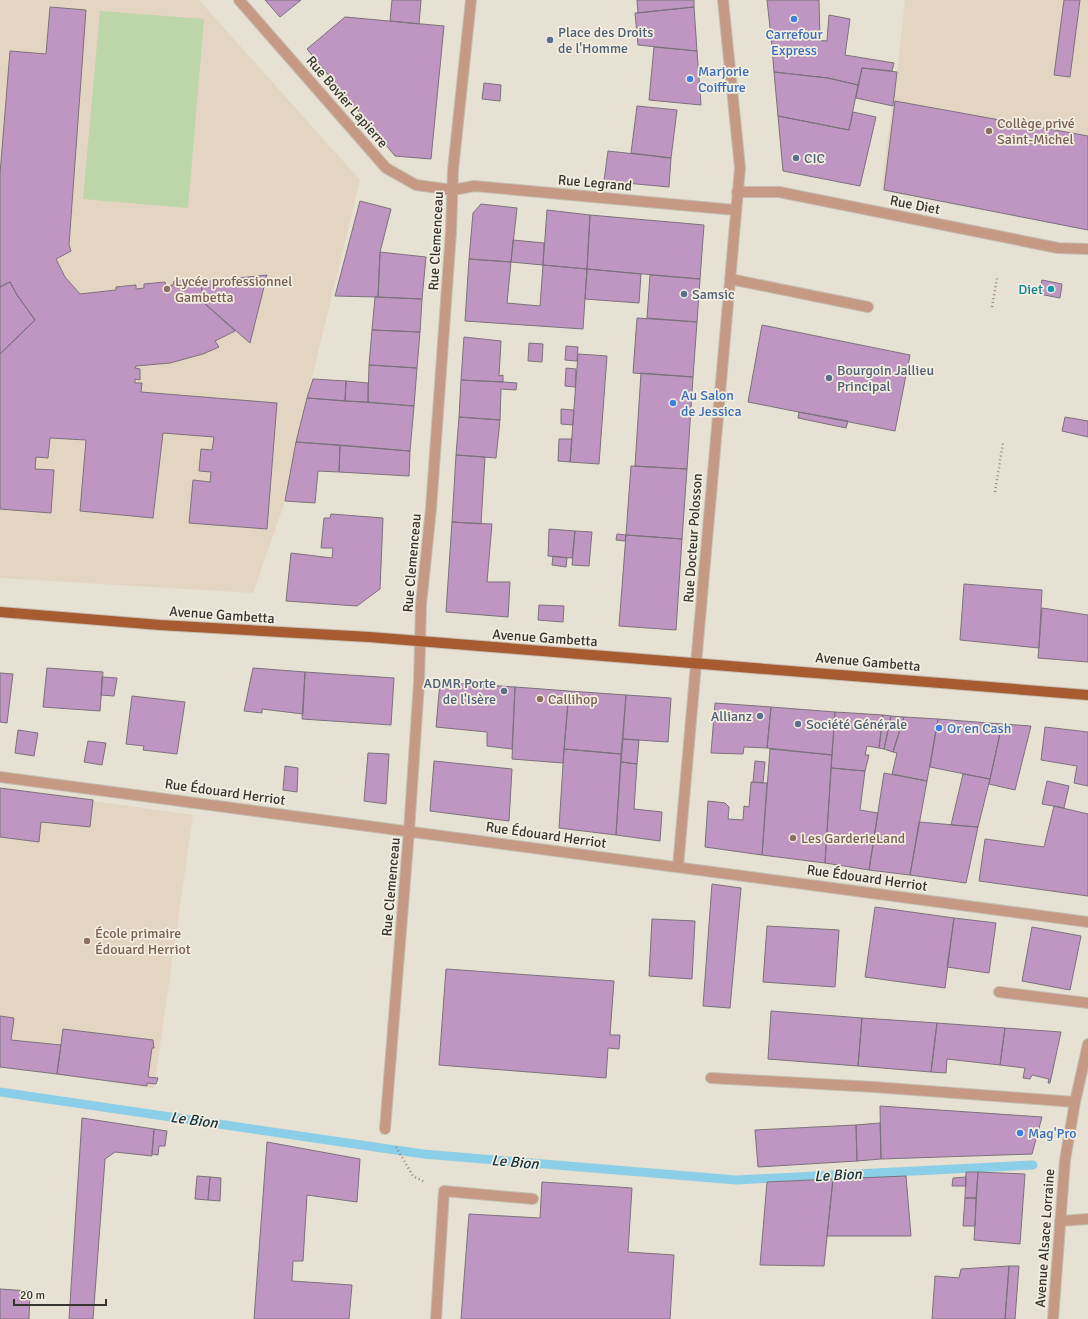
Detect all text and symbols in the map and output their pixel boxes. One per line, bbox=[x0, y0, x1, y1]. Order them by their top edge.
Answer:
marker: Carrefour Express bbox=[789, 14, 799, 24]
place label: Place des Droits de l'Homme bbox=[558, 24, 653, 57]
place label: Carrefour Express bbox=[765, 26, 823, 59]
marker: Place des Droits de l'Homme bbox=[545, 35, 555, 45]
street label: Rue Bovier Lapierre bbox=[302, 53, 392, 151]
place label: Marjorie Coiffure bbox=[698, 63, 749, 96]
marker: Marjorie Coiffure bbox=[685, 74, 695, 84]
place label: Collège privé Saint-Michel bbox=[997, 115, 1075, 148]
marker: Collège privé Saint-Michel bbox=[984, 126, 994, 136]
place label: CIC bbox=[804, 150, 825, 167]
marker: CIC bbox=[791, 153, 801, 163]
street label: Rue Legrand bbox=[557, 171, 633, 195]
street label: Rue Clemenceau bbox=[425, 191, 447, 291]
street label: Rue Diet bbox=[889, 192, 942, 218]
place label: Lycée professionnel Gambetta bbox=[175, 273, 292, 306]
place label: Diet bbox=[1018, 281, 1043, 298]
marker: Lycée professionnel Gambetta bbox=[162, 284, 172, 294]
marker: Diet bbox=[1046, 284, 1056, 294]
place label: Samsic bbox=[692, 286, 735, 303]
marker: Samsic bbox=[679, 289, 689, 299]
place label: Bourgoin Jallieu Principal bbox=[837, 362, 934, 395]
marker: Bourgoin Jallieu Principal bbox=[824, 373, 834, 383]
place label: Au Salon de Jessica bbox=[681, 387, 742, 420]
marker: Au Salon de Jessica bbox=[668, 398, 678, 408]
street label: Rue Docteur Polosson bbox=[680, 473, 706, 603]
street label: Rue Clemenceau bbox=[399, 513, 425, 613]
street label: Avenue Gambetta bbox=[169, 603, 275, 627]
street label: Avenue Gambetta bbox=[492, 626, 598, 650]
street label: Avenue Gambetta bbox=[815, 649, 921, 675]
place label: ADMR Porte de l'Isère bbox=[424, 675, 496, 708]
marker: ADMR Porte de l'Isère bbox=[499, 686, 509, 696]
place label: Callihop bbox=[548, 691, 598, 708]
marker: Callihop bbox=[535, 694, 545, 704]
place label: Allianz bbox=[711, 708, 752, 725]
marker: Allianz bbox=[755, 711, 765, 721]
place label: Société Générale bbox=[806, 716, 907, 733]
marker: Société Générale bbox=[793, 719, 803, 729]
place label: Or en Cash bbox=[947, 720, 1011, 737]
marker: Or en Cash bbox=[934, 723, 944, 733]
street label: Rue Édouard Herriot bbox=[164, 775, 286, 809]
street label: Rue Édouard Herriot bbox=[485, 818, 607, 852]
place label: Les GarderieLand bbox=[801, 830, 905, 847]
marker: Les GarderieLand bbox=[788, 833, 798, 843]
street label: Rue Clemenceau bbox=[378, 837, 404, 937]
street label: Rue Édouard Herriot bbox=[806, 861, 928, 895]
place label: École primaire Édouard Herriot bbox=[95, 925, 191, 958]
marker: École primaire Édouard Herriot bbox=[82, 936, 92, 946]
water label: Le Bion bbox=[169, 1108, 220, 1132]
place label: Mag'Pro bbox=[1028, 1125, 1077, 1142]
marker: Mag'Pro bbox=[1015, 1128, 1025, 1138]
water label: Le Bion bbox=[491, 1151, 540, 1173]
water label: Le Bion bbox=[814, 1165, 863, 1185]
street label: Avenue Alsace Lorraine bbox=[1032, 1168, 1058, 1308]
scale bar bbox=[14, 1281, 106, 1307]
text: 20 m bbox=[20, 1288, 45, 1303]

